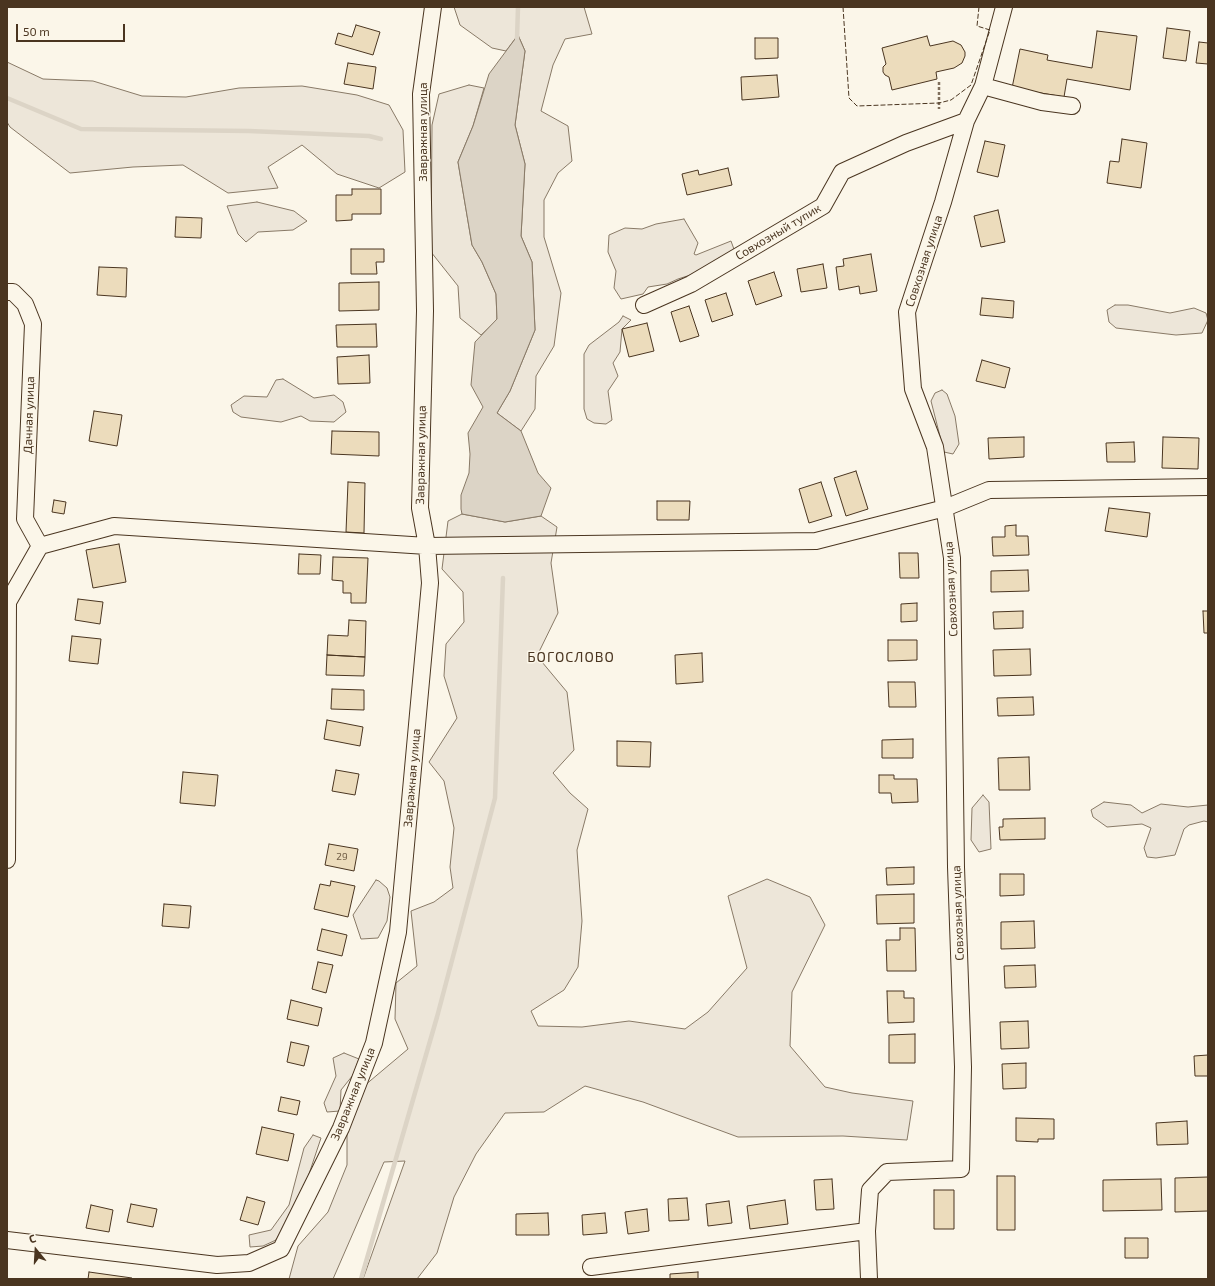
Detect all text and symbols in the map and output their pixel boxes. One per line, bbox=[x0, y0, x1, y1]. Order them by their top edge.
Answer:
scale bar bbox=[18, 16, 127, 42]
text: 50 m bbox=[23, 24, 50, 38]
street label: Завражная улица bbox=[416, 82, 430, 182]
street label: Совхозный тупик bbox=[733, 201, 823, 263]
street label: Совхозная улица bbox=[902, 213, 946, 309]
street label: Дачная улица bbox=[20, 376, 38, 454]
street label: Завражная улица bbox=[413, 405, 429, 505]
street label: Совхозная улица bbox=[941, 541, 961, 637]
district label: БОГОСЛОВО bbox=[527, 649, 615, 665]
street label: Завражная улица bbox=[401, 728, 423, 828]
house number: 29 bbox=[336, 851, 348, 863]
street label: Совхозная улица bbox=[949, 865, 967, 961]
street label: Завражная улица bbox=[328, 1045, 378, 1143]
north arrow bbox=[16, 1230, 56, 1270]
text: С bbox=[27, 1231, 37, 1245]

